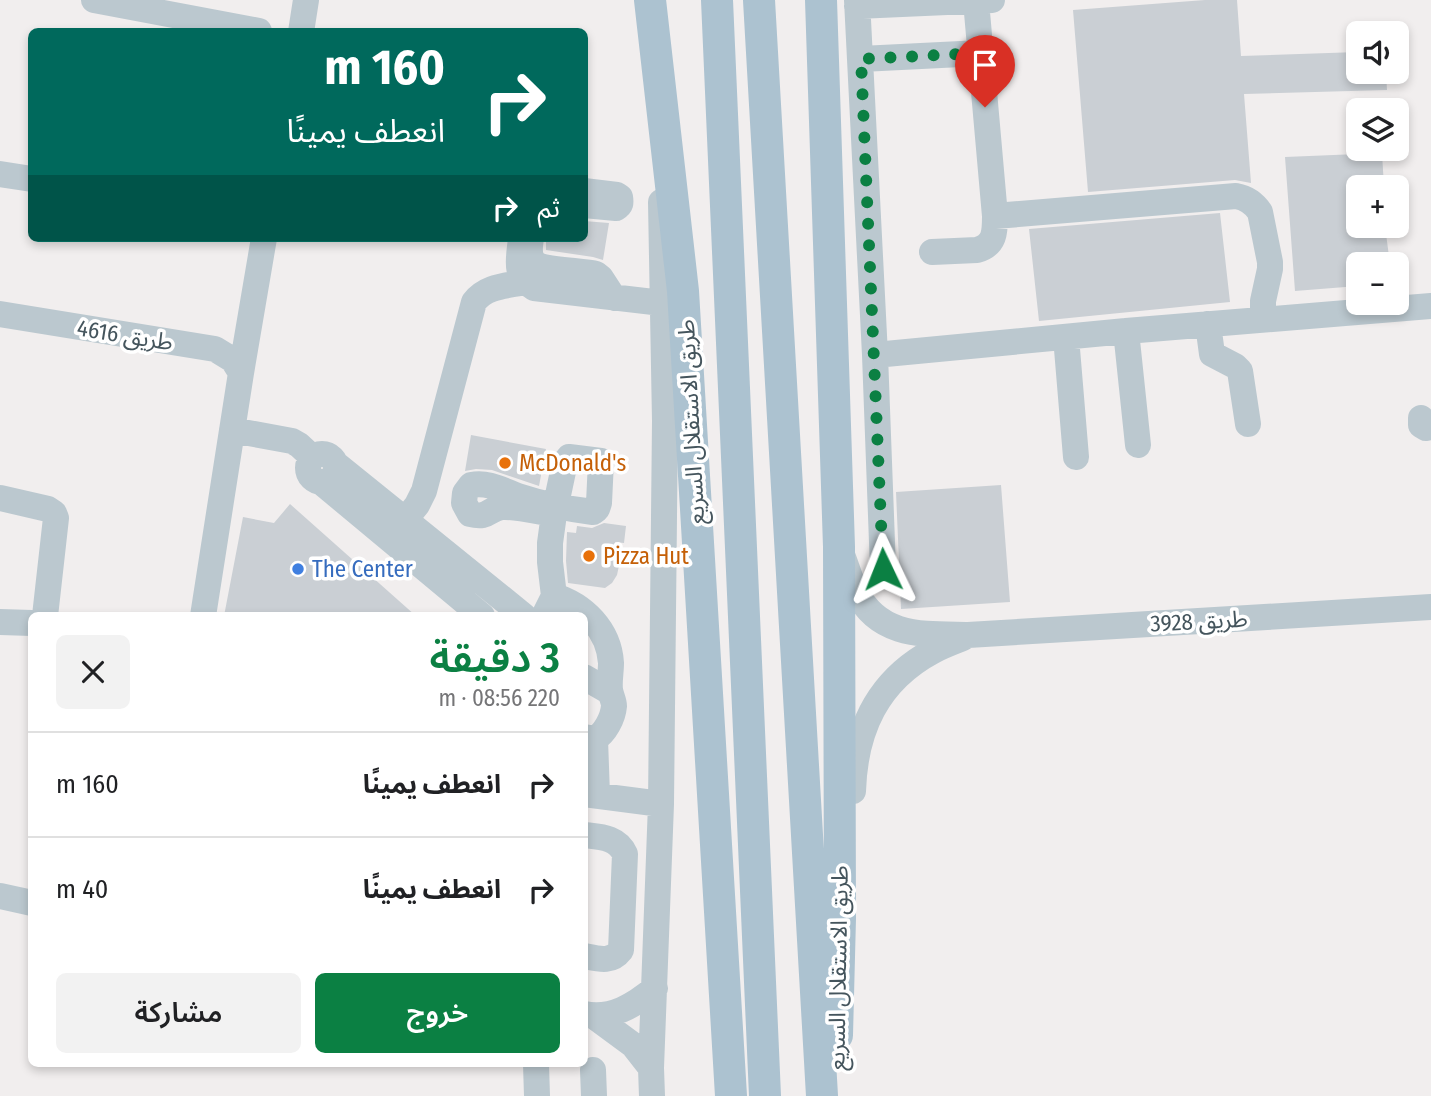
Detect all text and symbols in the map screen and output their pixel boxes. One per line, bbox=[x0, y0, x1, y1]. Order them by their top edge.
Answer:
map controls bbox=[1346, 21, 1409, 315]
button: sound bbox=[1346, 21, 1409, 84]
pin bbox=[955, 35, 1015, 107]
text: 160 m bbox=[324, 38, 445, 97]
icon: arrive bbox=[966, 46, 1004, 84]
icon: right bbox=[469, 56, 560, 147]
button: layers bbox=[1346, 98, 1409, 161]
text: انعطف يمينًا bbox=[286, 112, 445, 150]
button: + bbox=[1346, 175, 1409, 238]
icon: right bbox=[486, 189, 524, 227]
text: ثم bbox=[538, 193, 560, 224]
button: − bbox=[1346, 252, 1409, 315]
street label: طريق 4616 bbox=[75, 314, 175, 356]
street label: طريق الاستقلال السريع bbox=[672, 319, 713, 525]
place label: McDonald's bbox=[519, 449, 627, 477]
marker: McDonald's bbox=[497, 455, 513, 471]
position arrow bbox=[846, 532, 920, 606]
place label: Pizza Hut bbox=[603, 542, 689, 570]
marker: Pizza Hut bbox=[581, 548, 597, 564]
place label: The Center bbox=[312, 555, 413, 583]
marker: The Center bbox=[290, 561, 306, 577]
street label: طريق 3928 bbox=[1150, 604, 1248, 638]
text: 3 دقيقة bbox=[429, 633, 560, 683]
button: close bbox=[56, 635, 130, 709]
text: 220 m · 08:56 bbox=[439, 684, 560, 712]
icon: right bbox=[522, 766, 560, 804]
text: 160 m bbox=[56, 769, 119, 800]
text: انعطف يمينًا bbox=[363, 769, 501, 800]
street label: طريق الاستقلال السريع bbox=[822, 865, 857, 1071]
icon: right bbox=[522, 871, 560, 909]
text: 40 m bbox=[56, 874, 108, 905]
text: انعطف يمينًا bbox=[363, 874, 501, 905]
button: مشاركة bbox=[56, 973, 301, 1053]
button: خروج bbox=[315, 973, 560, 1053]

